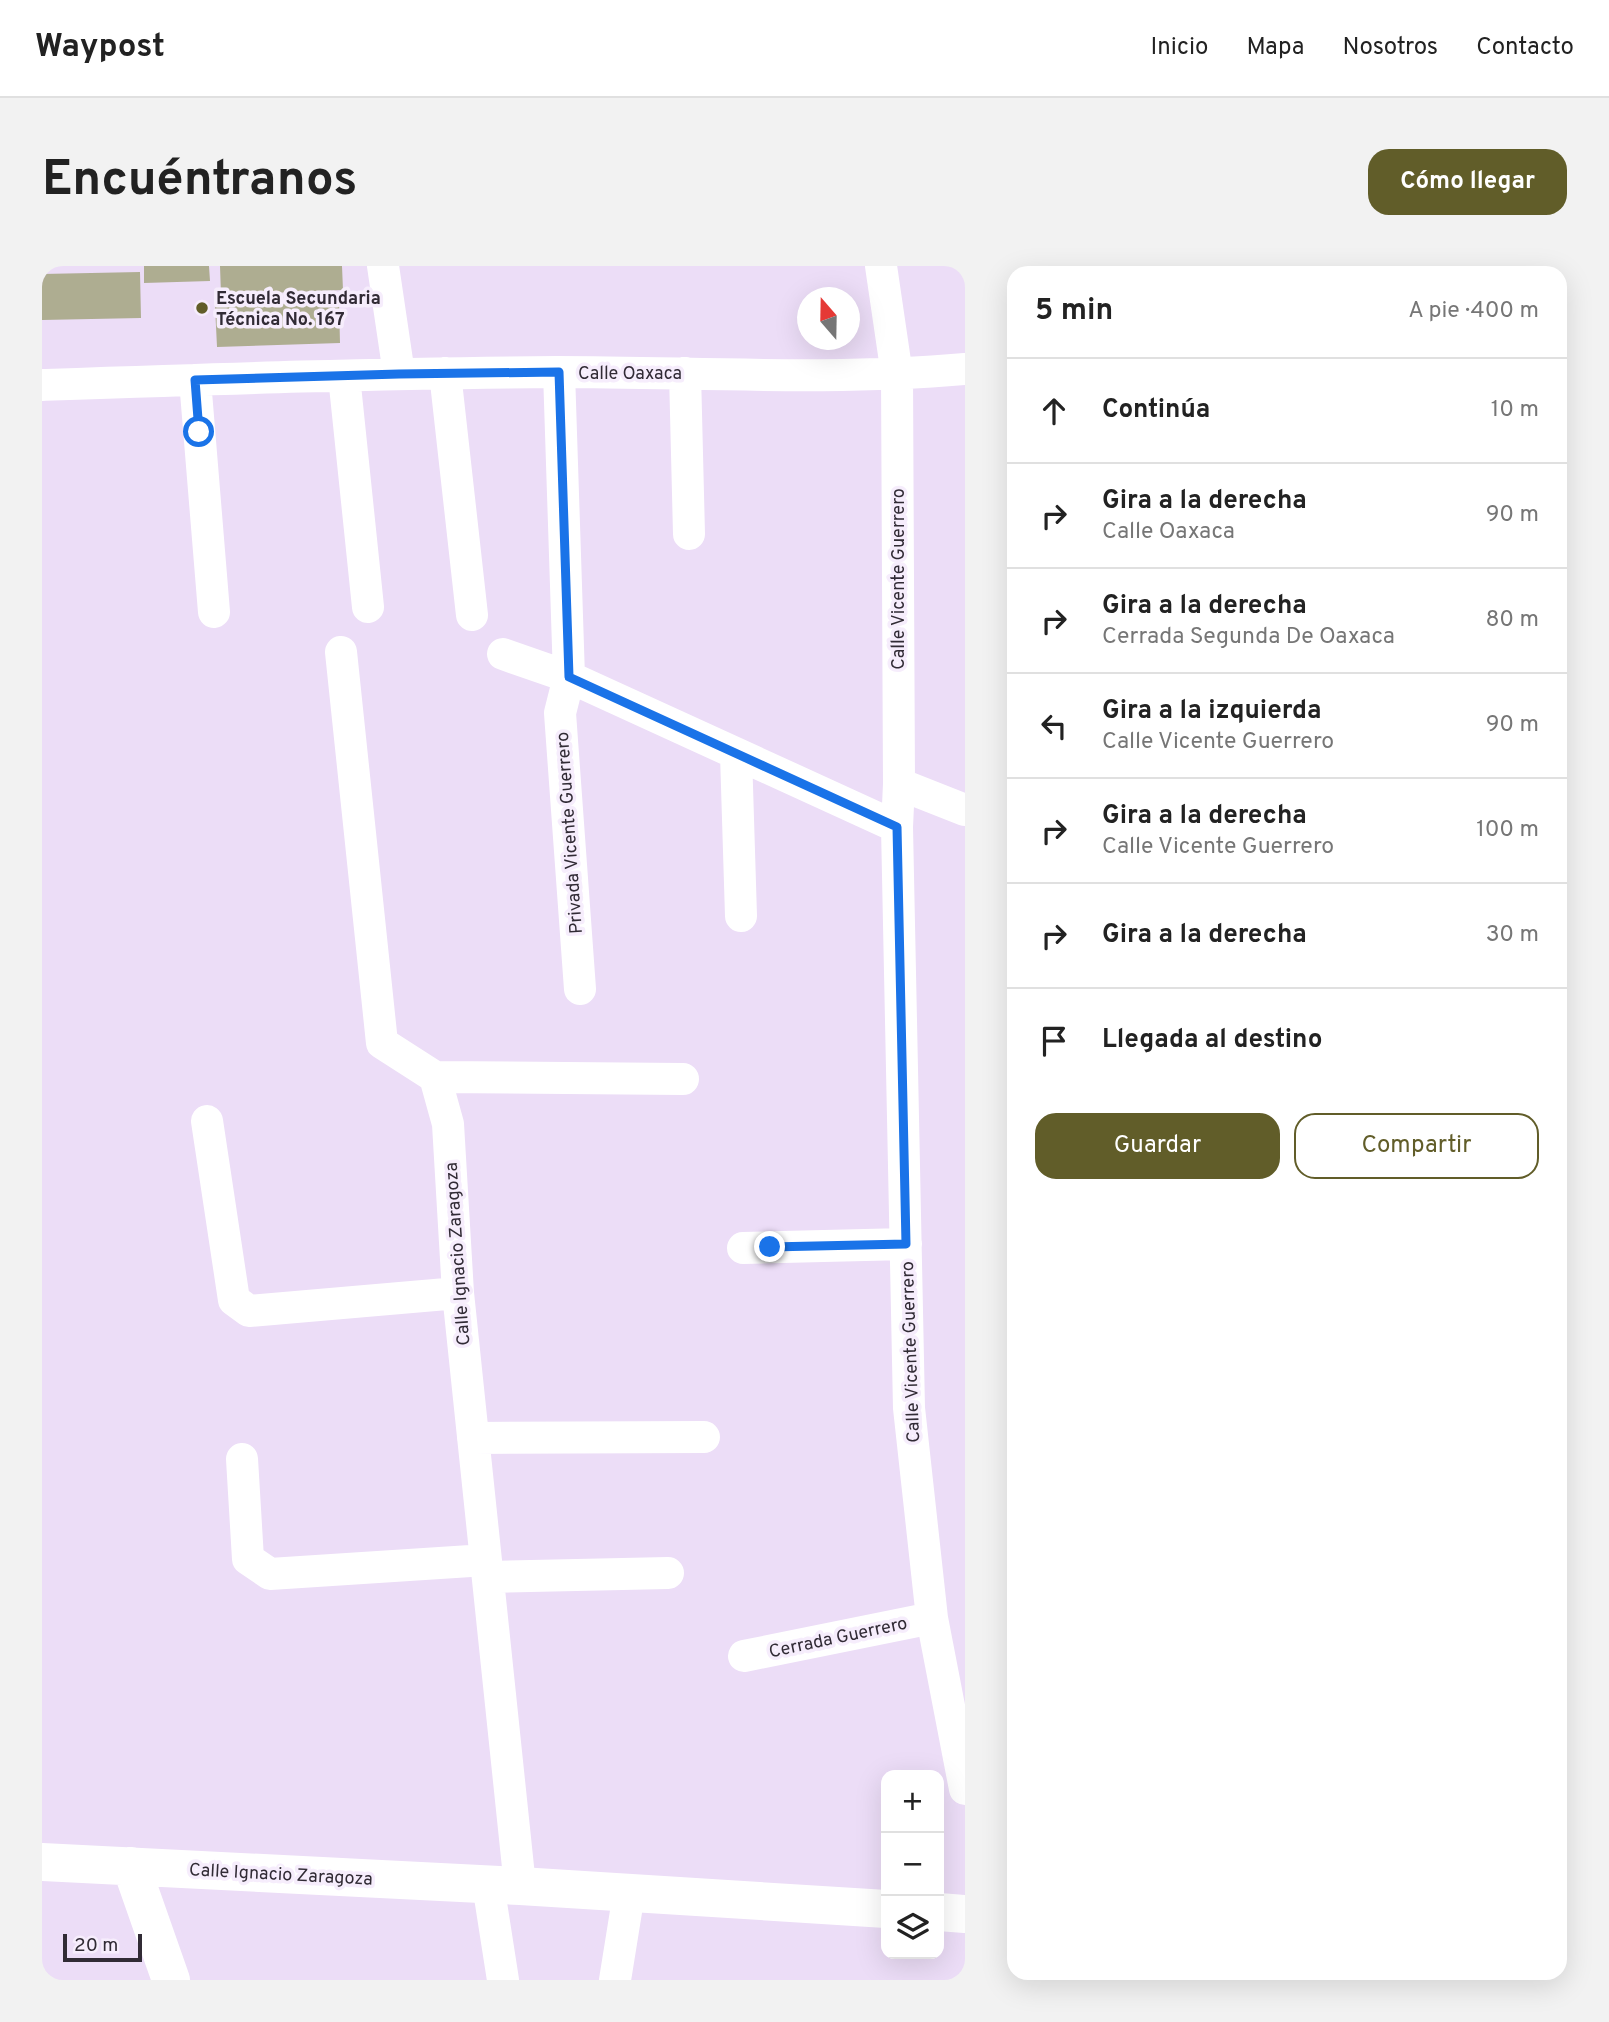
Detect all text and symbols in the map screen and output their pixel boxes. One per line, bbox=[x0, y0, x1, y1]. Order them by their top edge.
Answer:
text: Waypost bbox=[35, 27, 165, 69]
text: Inicio bbox=[1151, 33, 1208, 63]
text: Mapa bbox=[1246, 33, 1305, 63]
text: Nosotros bbox=[1343, 33, 1438, 63]
text: Contacto bbox=[1476, 33, 1574, 63]
button: Cómo llegar bbox=[1368, 149, 1567, 215]
text: Encuéntranos bbox=[42, 151, 357, 213]
north arrow bbox=[797, 287, 860, 350]
place label: Escuela Secundaria Técnica No. 167 bbox=[216, 288, 381, 332]
text: 5 min bbox=[1035, 293, 1113, 330]
text: A pie · 400 m bbox=[1408, 297, 1539, 326]
marker: Escuela Secundaria Técnica No. 167 bbox=[194, 300, 210, 316]
street label: Calle Oaxaca bbox=[578, 363, 682, 386]
icon: ahead bbox=[1035, 392, 1073, 430]
text: Continúa bbox=[1102, 394, 1210, 427]
text: 10 m bbox=[1491, 396, 1539, 425]
route start bbox=[183, 416, 214, 447]
text: Gira a la derecha bbox=[1102, 485, 1307, 518]
street label: Calle Vicente Guerrero bbox=[888, 488, 911, 670]
icon: right bbox=[1035, 497, 1073, 535]
text: 90 m bbox=[1486, 501, 1539, 530]
text: Calle Oaxaca bbox=[1102, 518, 1235, 547]
text: Gira a la derecha bbox=[1102, 590, 1307, 623]
icon: right bbox=[1035, 602, 1073, 640]
text: 80 m bbox=[1486, 606, 1539, 635]
text: Cerrada Segunda De Oaxaca bbox=[1102, 623, 1395, 652]
text: Gira a la izquierda bbox=[1102, 695, 1321, 728]
icon: left bbox=[1035, 707, 1073, 745]
text: 90 m bbox=[1486, 711, 1539, 740]
text: Calle Vicente Guerrero bbox=[1102, 728, 1334, 757]
street label: Privada Vicente Guerrero bbox=[552, 731, 589, 935]
text: Gira a la derecha bbox=[1102, 800, 1307, 833]
icon: right bbox=[1035, 812, 1073, 850]
text: 100 m bbox=[1476, 816, 1539, 845]
text: Calle Vicente Guerrero bbox=[1102, 833, 1334, 862]
icon: right bbox=[1035, 917, 1073, 955]
text: Gira a la derecha bbox=[1102, 919, 1307, 952]
text: 30 m bbox=[1486, 921, 1539, 950]
icon: arrive bbox=[1035, 1022, 1073, 1060]
text: Llegada al destino bbox=[1102, 1024, 1322, 1057]
button: Guardar bbox=[1035, 1113, 1280, 1179]
button: Compartir bbox=[1294, 1113, 1539, 1179]
street label: Calle Ignacio Zaragoza bbox=[441, 1161, 476, 1346]
route end bbox=[754, 1231, 785, 1262]
street label: Calle Vicente Guerrero bbox=[897, 1261, 926, 1443]
street label: Cerrada Guerrero bbox=[767, 1613, 910, 1664]
map controls bbox=[881, 1770, 944, 1959]
button: + bbox=[881, 1770, 944, 1833]
button: − bbox=[881, 1833, 944, 1896]
street label: Calle Ignacio Zaragoza bbox=[188, 1859, 373, 1892]
button: layers bbox=[881, 1896, 944, 1959]
scale bar bbox=[63, 1931, 142, 1963]
text: 20 m bbox=[74, 1934, 118, 1958]

